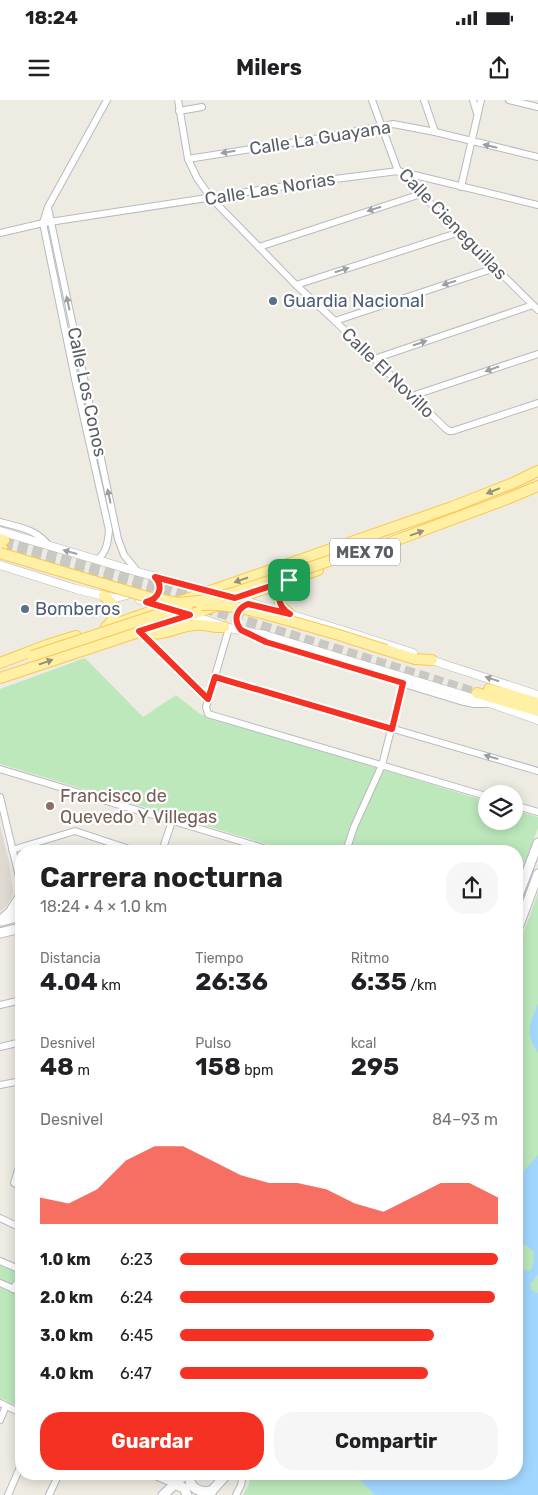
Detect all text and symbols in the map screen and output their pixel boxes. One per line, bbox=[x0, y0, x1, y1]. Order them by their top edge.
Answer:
text: 18:24 bbox=[25, 6, 78, 29]
icon: menu bbox=[25, 54, 53, 82]
text: Milers bbox=[236, 54, 302, 81]
icon: share bbox=[485, 54, 513, 82]
street label: Calle La Guayana bbox=[248, 116, 392, 160]
one-way arrow bbox=[483, 142, 498, 150]
one-way arrow bbox=[220, 149, 236, 157]
street label: Calle Cieneguillas bbox=[394, 164, 512, 284]
street label: Calle Las Norias bbox=[203, 168, 337, 210]
one-way arrow bbox=[367, 206, 382, 213]
one-way arrow bbox=[335, 266, 350, 273]
one-way arrow bbox=[442, 280, 457, 287]
place label: Guardia Nacional bbox=[283, 290, 424, 312]
one-way arrow bbox=[64, 295, 72, 310]
marker: Guardia Nacional bbox=[267, 295, 279, 307]
street label: Calle El Novillo bbox=[337, 323, 439, 423]
street label: Calle Los Conos bbox=[63, 325, 111, 459]
one-way arrow bbox=[413, 339, 428, 346]
one-way arrow bbox=[484, 366, 499, 373]
one-way arrow bbox=[486, 487, 500, 495]
one-way arrow bbox=[105, 488, 113, 504]
one-way arrow bbox=[410, 529, 425, 537]
road number: MEX 70 bbox=[330, 538, 400, 566]
one-way arrow bbox=[63, 547, 78, 555]
pin bbox=[268, 559, 310, 601]
icon: arrive bbox=[275, 566, 303, 594]
one-way arrow bbox=[233, 576, 248, 584]
place label: Bomberos bbox=[35, 598, 120, 620]
marker: Bomberos bbox=[19, 603, 31, 615]
one-way arrow bbox=[39, 658, 54, 666]
one-way arrow bbox=[484, 675, 499, 683]
one-way arrow bbox=[484, 753, 499, 761]
place label: Francisco de Quevedo Y Villegas bbox=[60, 785, 217, 828]
map controls bbox=[478, 785, 523, 830]
button: layers bbox=[478, 785, 523, 830]
marker: Francisco de Quevedo Y Villegas bbox=[44, 800, 56, 812]
text: Carrera nocturna bbox=[40, 861, 283, 894]
button: share bbox=[446, 862, 498, 914]
text: 18:24 · 4 × 1.0 km bbox=[40, 897, 167, 916]
text: Distancia bbox=[40, 950, 101, 967]
text: Tiempo bbox=[195, 950, 243, 967]
text: Ritmo bbox=[351, 950, 389, 967]
text: 4.04 bbox=[40, 967, 98, 996]
text: 26:36 bbox=[195, 967, 268, 996]
text: 6:35 bbox=[351, 967, 407, 996]
text: km bbox=[98, 977, 121, 994]
text: /km bbox=[407, 977, 437, 994]
text: Desnivel bbox=[40, 1035, 95, 1052]
text: Pulso bbox=[195, 1035, 231, 1052]
text: kcal bbox=[351, 1035, 376, 1052]
text: 48 bbox=[40, 1052, 74, 1081]
text: 158 bbox=[195, 1052, 241, 1081]
text: 295 bbox=[351, 1052, 399, 1081]
text: m bbox=[74, 1062, 90, 1079]
text: bpm bbox=[241, 1062, 273, 1079]
text: Desnivel bbox=[40, 1110, 103, 1129]
text: 84–93 m bbox=[432, 1110, 498, 1129]
text: 1.0 km bbox=[40, 1250, 91, 1269]
text: 6:23 bbox=[120, 1250, 153, 1269]
text: 2.0 km bbox=[40, 1288, 93, 1307]
text: 6:24 bbox=[120, 1288, 153, 1307]
text: 3.0 km bbox=[40, 1326, 93, 1345]
text: 6:45 bbox=[120, 1326, 153, 1345]
text: 4.0 km bbox=[40, 1364, 94, 1383]
text: 6:47 bbox=[120, 1364, 152, 1383]
button: Guardar bbox=[40, 1412, 264, 1470]
button: Compartir bbox=[274, 1412, 498, 1470]

